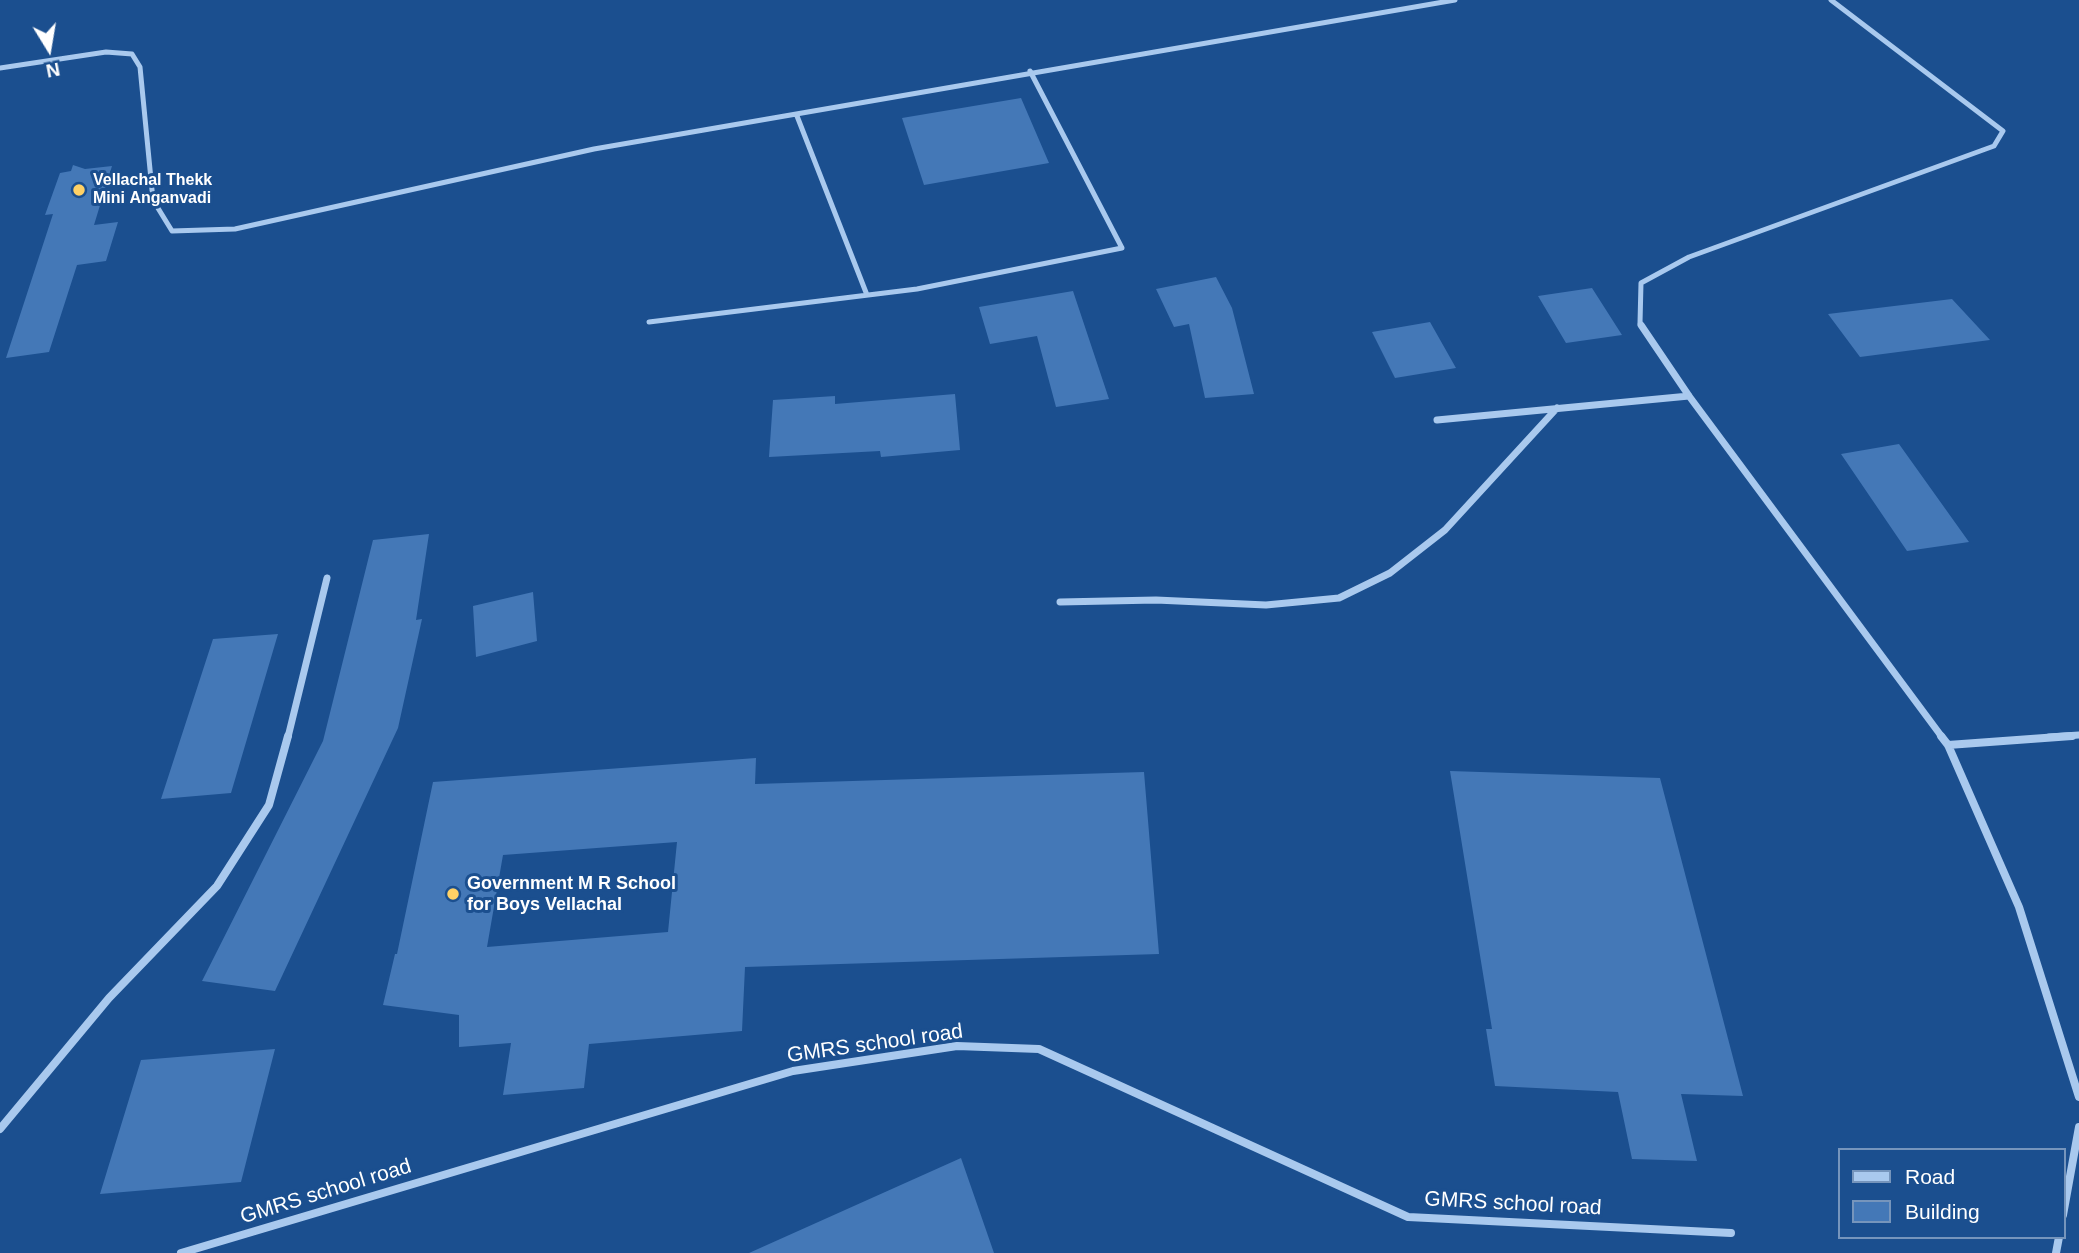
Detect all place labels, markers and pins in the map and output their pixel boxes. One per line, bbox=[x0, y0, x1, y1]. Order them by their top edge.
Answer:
place label: Vellachal Thekk Mini Anganvadi bbox=[93, 171, 212, 209]
marker: Vellachal Thekk Mini Anganvadi bbox=[71, 182, 87, 198]
place label: Government M R School for Boys Vellachal bbox=[467, 873, 676, 916]
marker: Government M R School for Boys Vellachal bbox=[445, 886, 461, 902]

